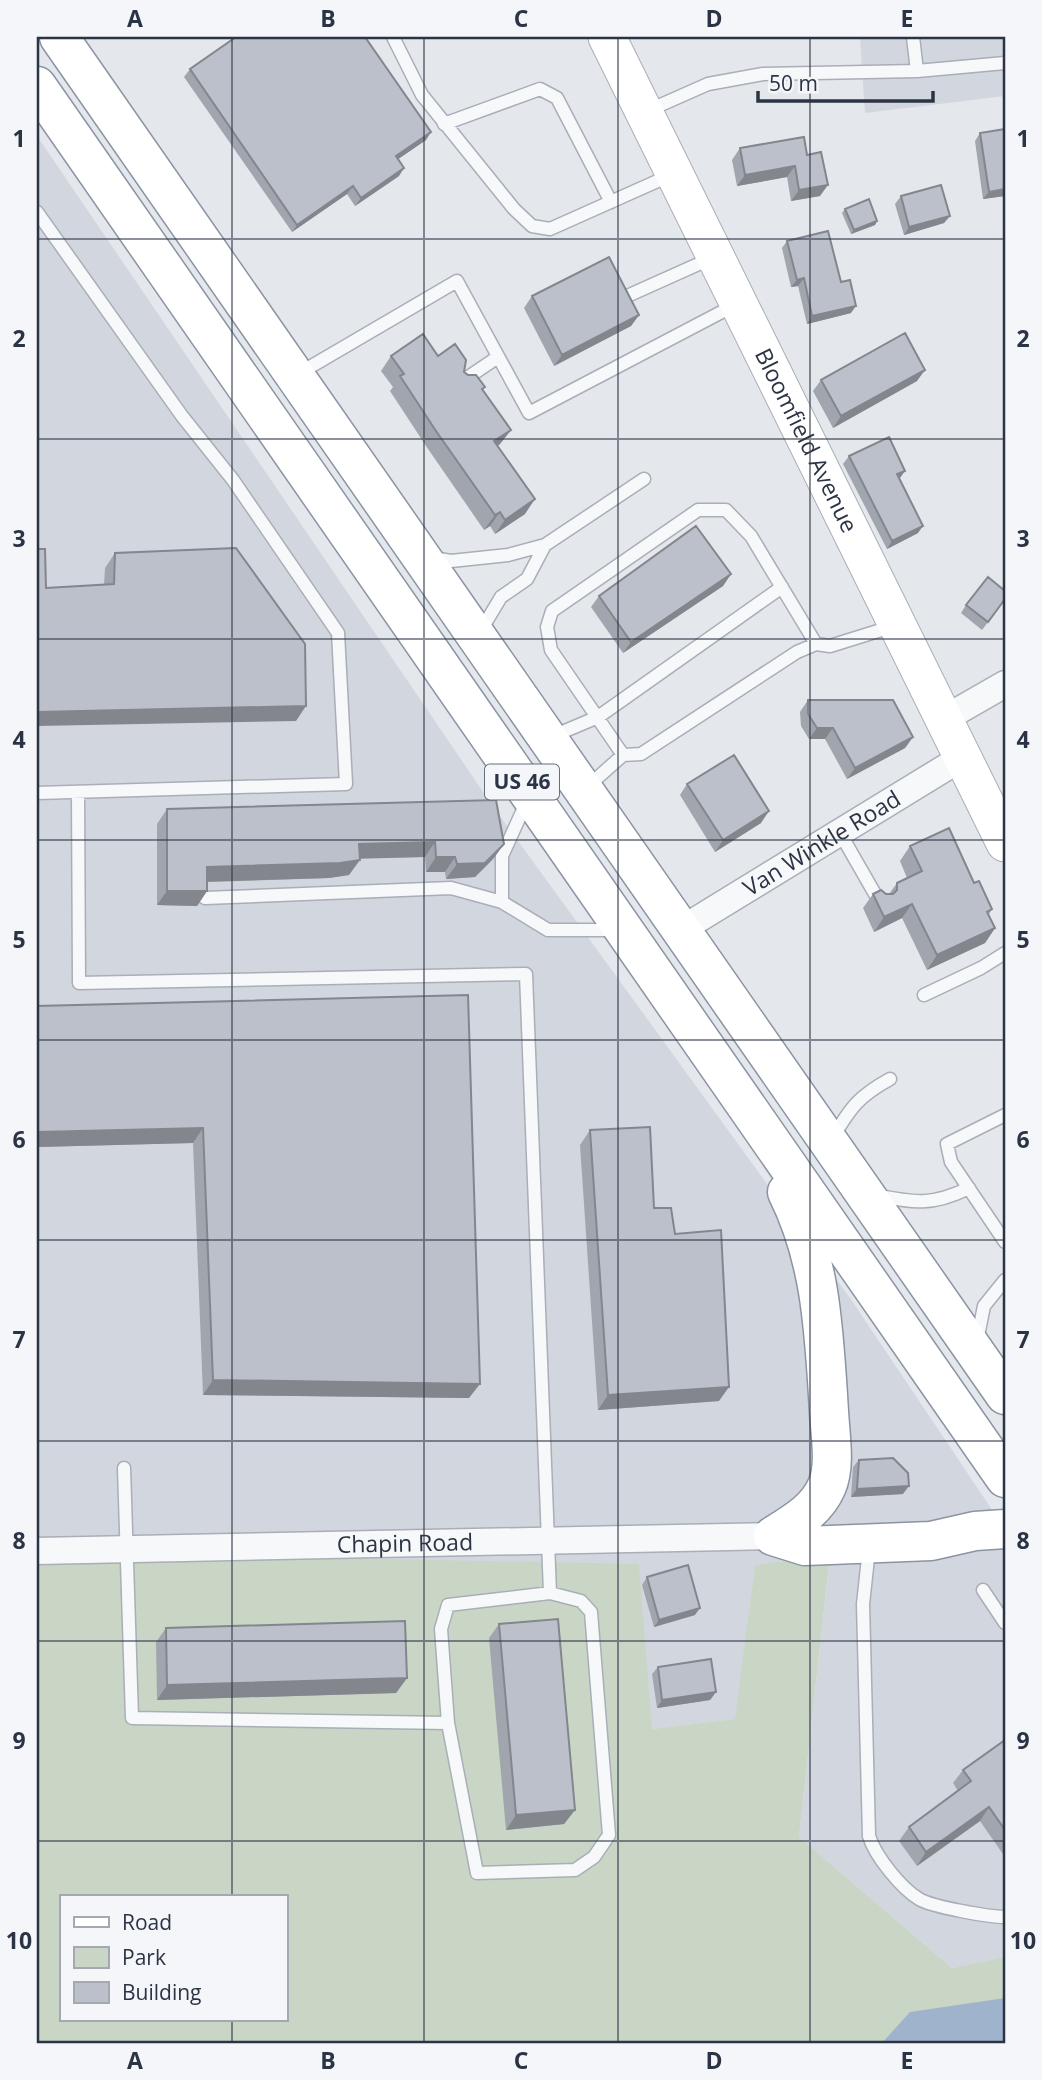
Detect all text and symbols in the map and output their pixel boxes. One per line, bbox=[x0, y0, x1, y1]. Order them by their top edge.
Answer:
text: A bbox=[127, 2, 143, 34]
text: B bbox=[320, 2, 336, 34]
text: C bbox=[514, 2, 528, 34]
text: D bbox=[705, 2, 723, 34]
text: E bbox=[901, 2, 913, 34]
scale bar bbox=[758, 60, 934, 104]
text: 50 m bbox=[769, 69, 818, 97]
text: 1 bbox=[12, 122, 26, 154]
text: 1 bbox=[1016, 122, 1030, 154]
text: 2 bbox=[12, 322, 26, 354]
text: 2 bbox=[1016, 322, 1030, 354]
street label: Bloomfield Avenue bbox=[748, 342, 866, 538]
text: 3 bbox=[12, 522, 26, 554]
text: 3 bbox=[1016, 522, 1030, 554]
text: 4 bbox=[12, 723, 26, 755]
text: 4 bbox=[1016, 723, 1030, 755]
road number: US 46 bbox=[485, 764, 559, 800]
street label: Van Winkle Road bbox=[736, 782, 906, 903]
text: 5 bbox=[12, 923, 26, 955]
text: 5 bbox=[1016, 923, 1030, 955]
text: 6 bbox=[12, 1123, 26, 1155]
text: 6 bbox=[1016, 1123, 1030, 1155]
text: 7 bbox=[12, 1323, 26, 1355]
text: 7 bbox=[1016, 1323, 1030, 1355]
text: 8 bbox=[12, 1524, 26, 1556]
text: 8 bbox=[1016, 1524, 1030, 1556]
street label: Chapin Road bbox=[336, 1525, 473, 1560]
text: 9 bbox=[12, 1724, 26, 1756]
text: 9 bbox=[1016, 1724, 1030, 1756]
legend bbox=[60, 1895, 287, 2021]
text: Road bbox=[122, 1908, 172, 1936]
text: 10 bbox=[6, 1924, 32, 1956]
text: 10 bbox=[1010, 1924, 1036, 1956]
text: Park bbox=[122, 1943, 166, 1971]
text: Building bbox=[122, 1978, 201, 2006]
text: A bbox=[127, 2044, 143, 2076]
text: B bbox=[320, 2044, 336, 2076]
text: C bbox=[514, 2044, 528, 2076]
text: D bbox=[705, 2044, 723, 2076]
text: E bbox=[901, 2044, 913, 2076]

